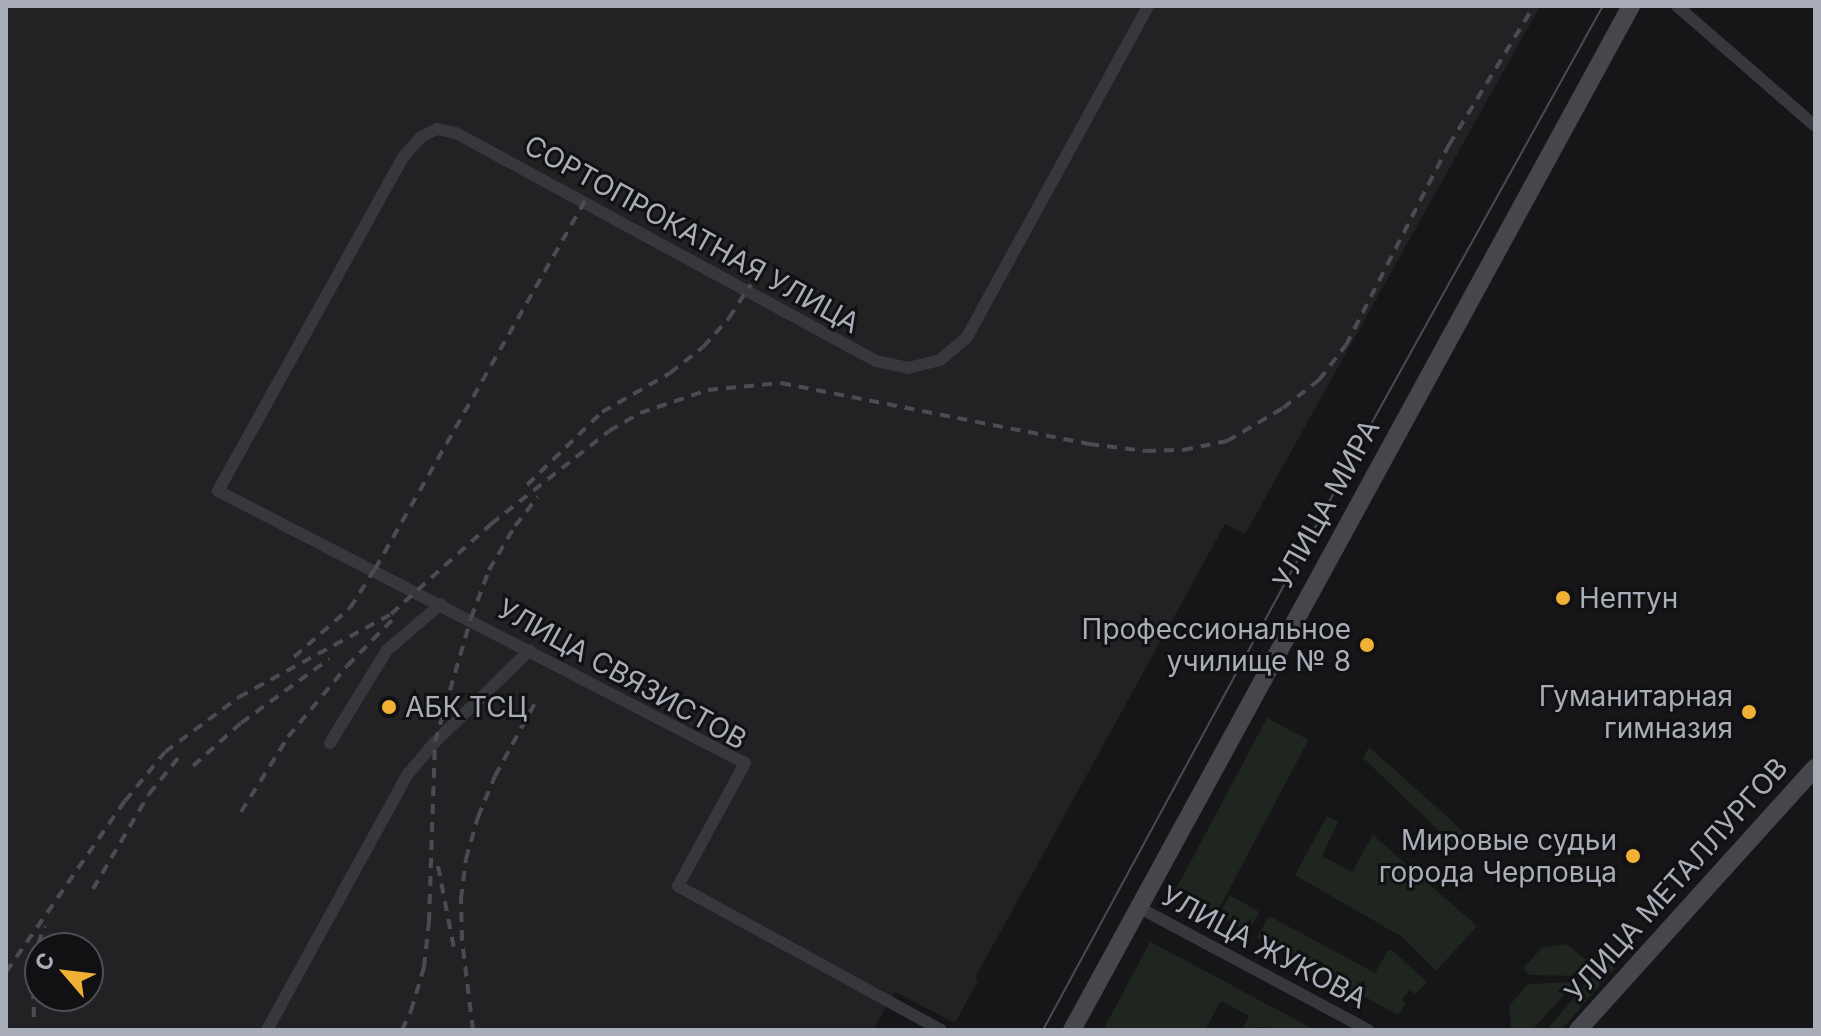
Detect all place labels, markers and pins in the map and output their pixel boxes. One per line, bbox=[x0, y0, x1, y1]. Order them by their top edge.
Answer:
place label: Нептун bbox=[1579, 581, 1678, 615]
marker: Нептун bbox=[1554, 589, 1572, 607]
place label: Профессиональное училище № 8 bbox=[1082, 612, 1351, 678]
marker: Профессиональное училище № 8 bbox=[1358, 636, 1376, 654]
place label: Гуманитарная гимназия bbox=[1539, 679, 1733, 745]
place label: АБК ТСЦ bbox=[405, 690, 527, 724]
marker: АБК ТСЦ bbox=[380, 698, 398, 716]
marker: Гуманитарная гимназия bbox=[1740, 703, 1758, 721]
place label: Мировые судьи города Черповца bbox=[1379, 823, 1617, 889]
marker: Мировые судьи города Черповца bbox=[1624, 847, 1642, 865]

